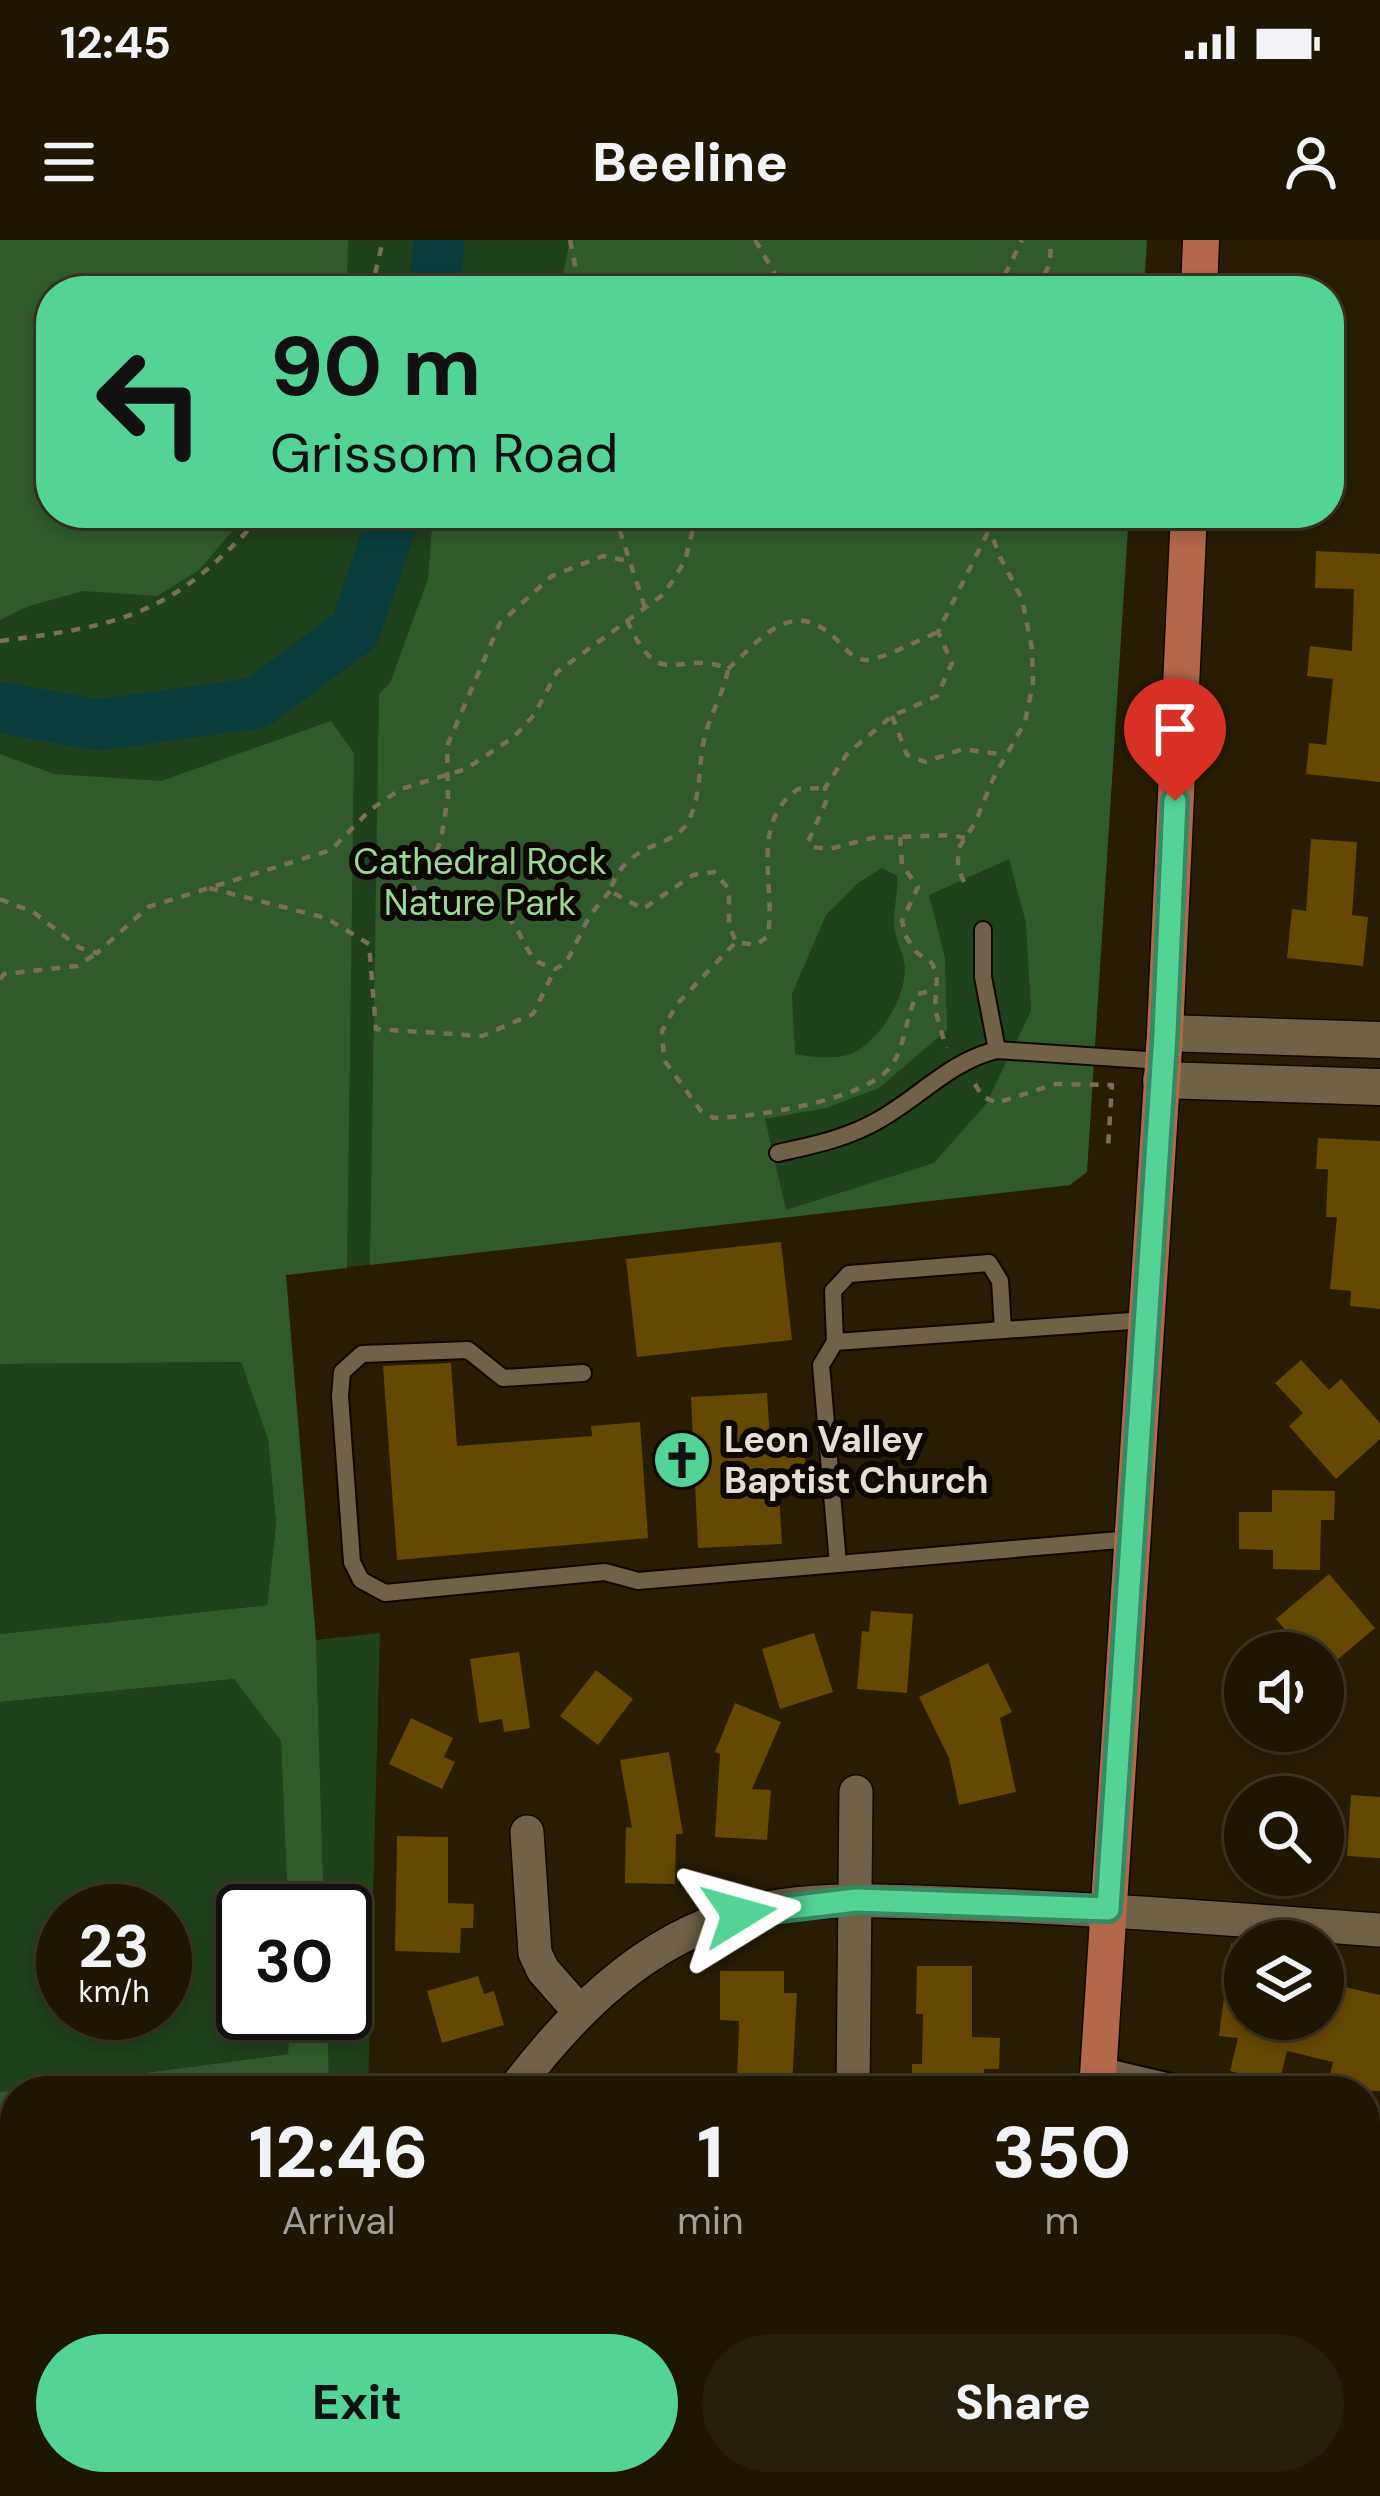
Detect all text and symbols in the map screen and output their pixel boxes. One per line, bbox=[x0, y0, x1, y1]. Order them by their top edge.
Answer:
text: 12:45 bbox=[60, 13, 171, 72]
text: Beeline bbox=[592, 127, 788, 198]
icon: menu bbox=[36, 129, 102, 195]
icon: person bbox=[1278, 129, 1344, 195]
text: 90 m bbox=[270, 312, 481, 421]
icon: left bbox=[72, 324, 228, 480]
text: Grissom Road bbox=[270, 418, 618, 489]
pin bbox=[1124, 678, 1226, 801]
icon: arrive bbox=[1142, 696, 1208, 762]
park label: Cathedral Rock Nature Park bbox=[353, 838, 607, 926]
place label: Leon Valley Baptist Church bbox=[724, 1416, 989, 1504]
church icon: Leon Valley Baptist Church bbox=[651, 1429, 713, 1491]
map controls bbox=[1224, 1632, 1344, 2040]
button: sound bbox=[1224, 1632, 1344, 1752]
button: search bbox=[1224, 1776, 1344, 1896]
position arrow bbox=[676, 1851, 802, 1977]
speed limit sign: 30 bbox=[216, 1884, 372, 2040]
text: 23 bbox=[79, 1907, 149, 1986]
button: layers bbox=[1224, 1920, 1344, 2040]
text: km/h bbox=[79, 1972, 149, 2011]
text: 12:46 bbox=[249, 2106, 428, 2199]
text: 1 bbox=[697, 2106, 724, 2199]
text: 350 bbox=[992, 2106, 1131, 2199]
text: Arrival bbox=[282, 2195, 395, 2246]
text: min bbox=[677, 2195, 744, 2246]
text: m bbox=[1044, 2195, 1079, 2246]
button: Exit bbox=[36, 2334, 678, 2472]
button: Share bbox=[702, 2334, 1344, 2472]

